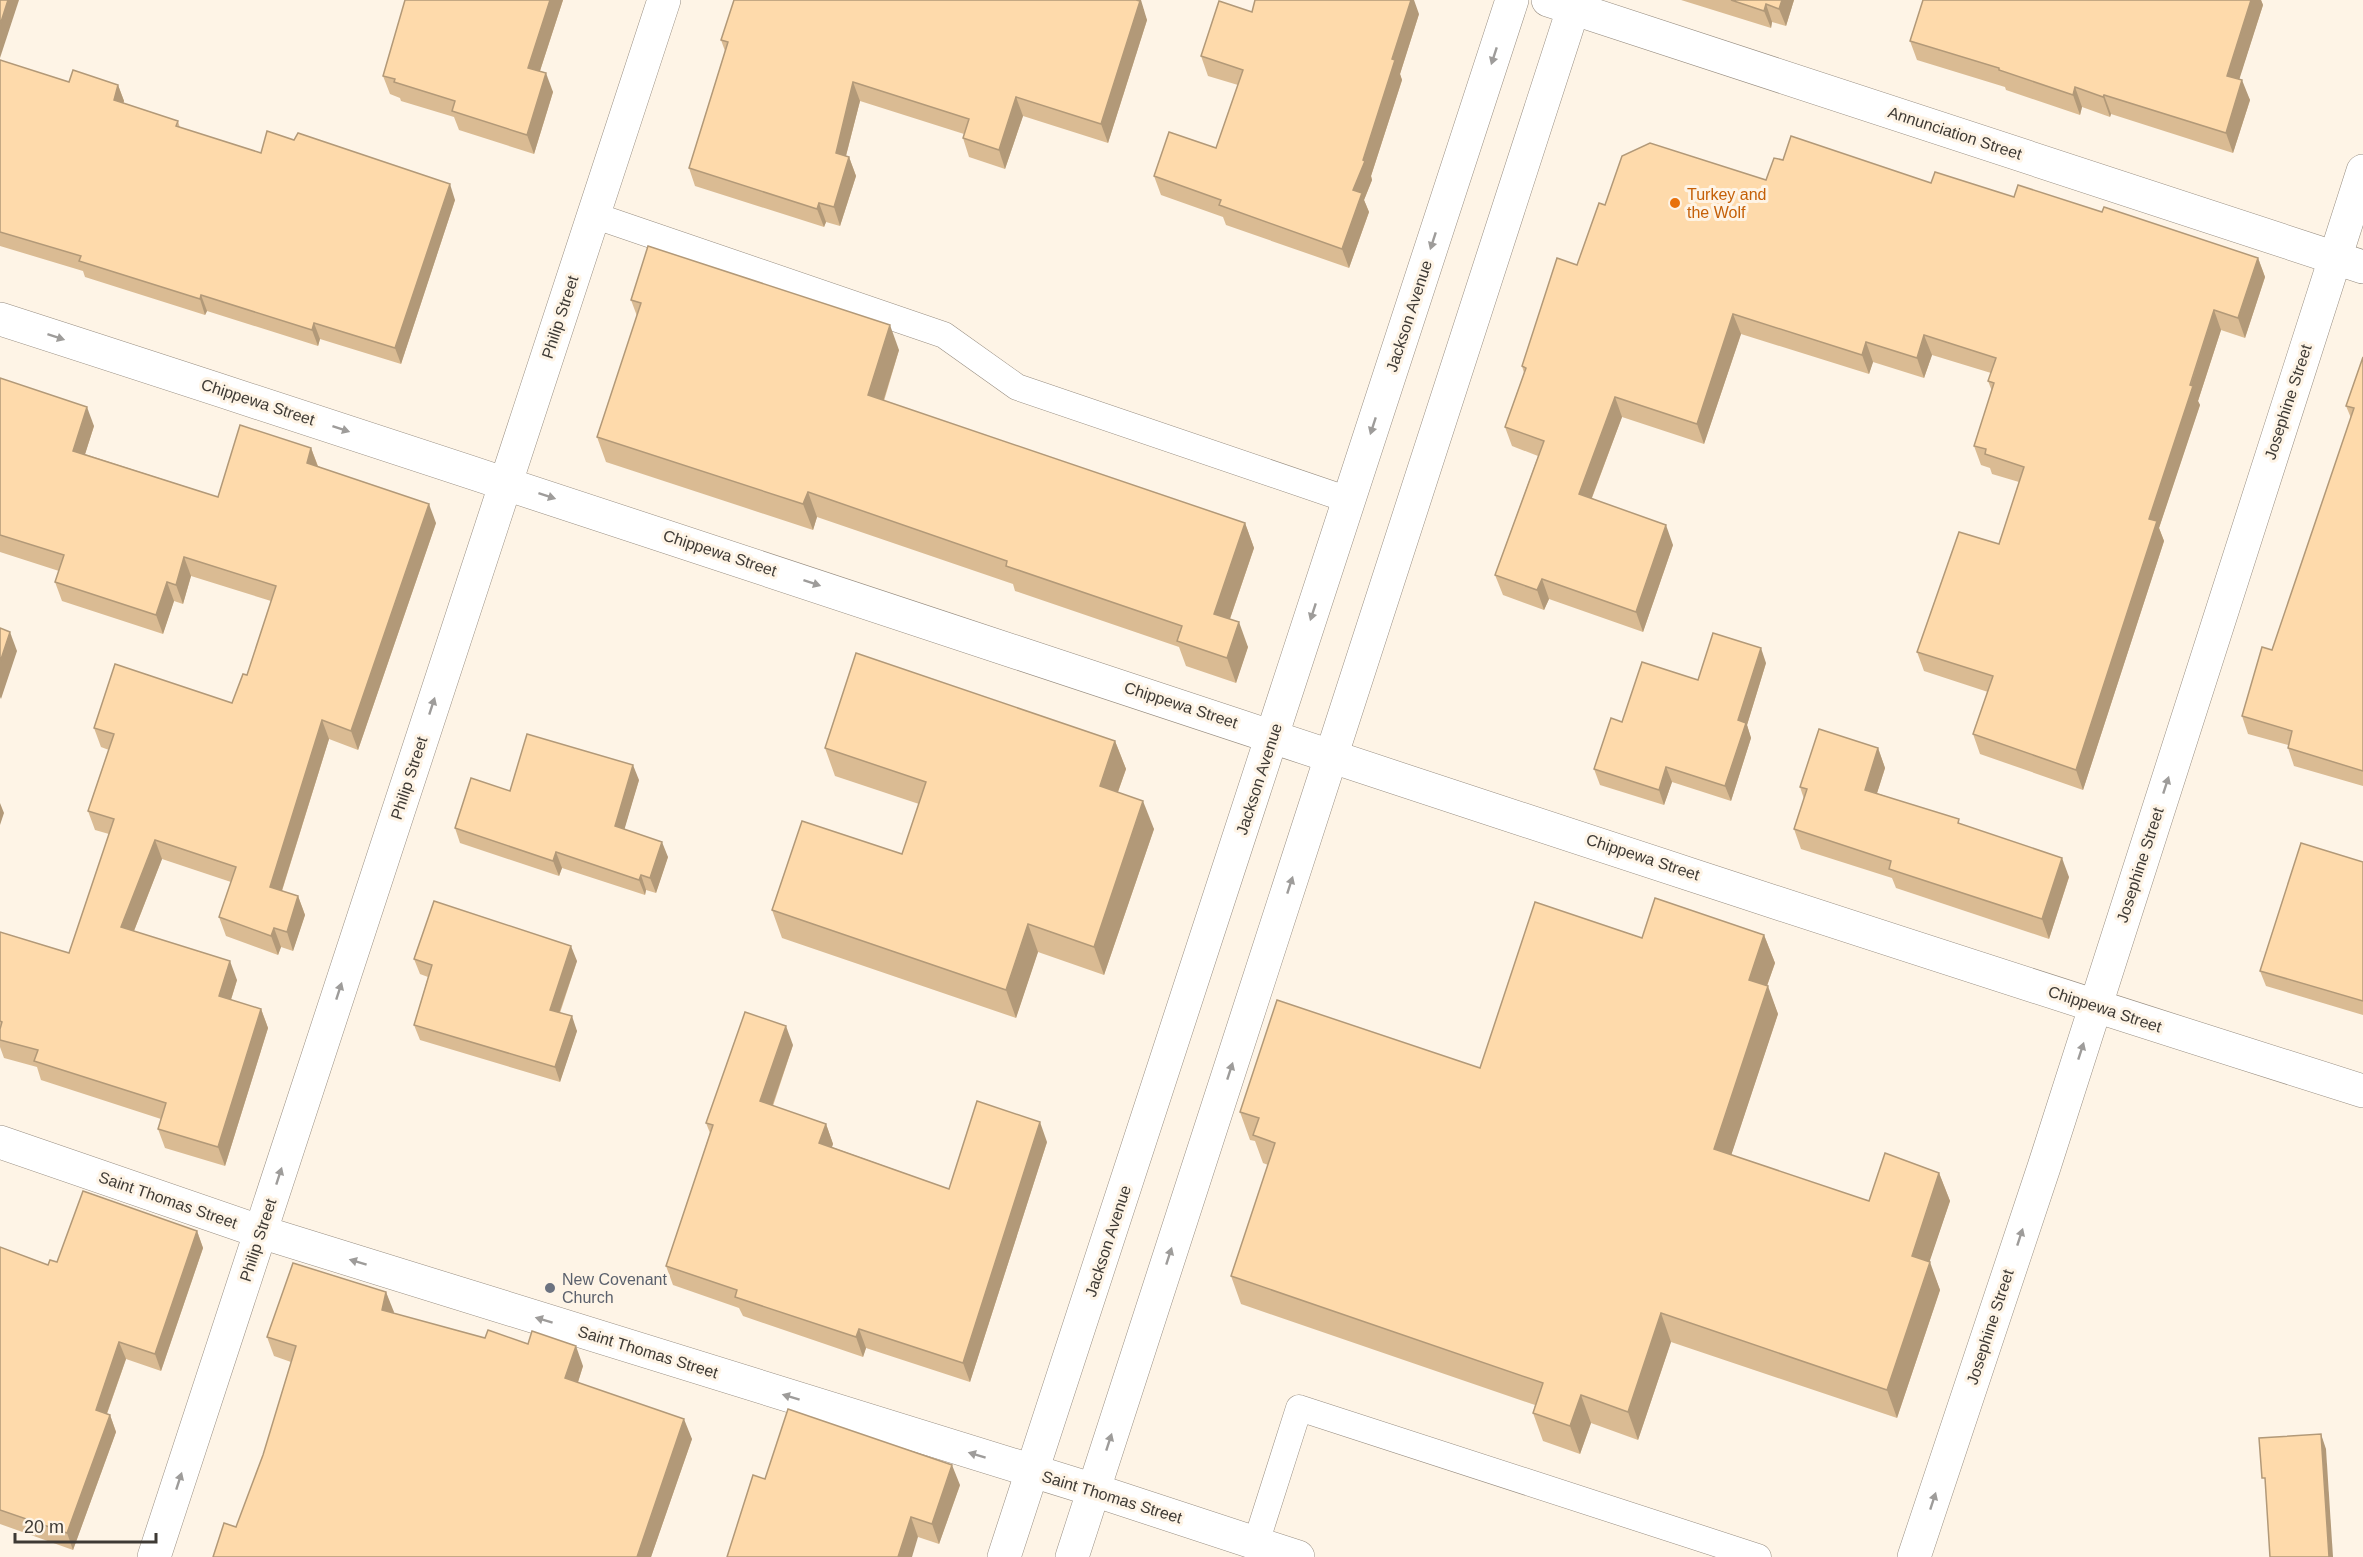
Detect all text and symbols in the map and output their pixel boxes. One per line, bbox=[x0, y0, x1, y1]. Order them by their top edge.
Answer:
one-way arrow bbox=[1489, 47, 1498, 65]
street label: Annunciation Street bbox=[1886, 103, 2025, 163]
place label: Turkey and the Wolf bbox=[1687, 186, 1766, 221]
marker: Turkey and the Wolf bbox=[1668, 196, 1682, 210]
one-way arrow bbox=[1428, 232, 1438, 250]
street label: Jackson Avenue bbox=[1383, 258, 1435, 374]
street label: Philip Street bbox=[539, 273, 582, 361]
one-way arrow bbox=[47, 333, 65, 342]
street label: Josephine Street bbox=[2261, 342, 2315, 462]
street label: Chippewa Street bbox=[199, 376, 317, 429]
one-way arrow bbox=[1368, 417, 1377, 435]
one-way arrow bbox=[332, 425, 350, 434]
one-way arrow bbox=[538, 491, 556, 501]
street label: Chippewa Street bbox=[661, 527, 779, 580]
one-way arrow bbox=[803, 579, 821, 588]
one-way arrow bbox=[1307, 603, 1317, 621]
street label: Chippewa Street bbox=[1122, 679, 1240, 732]
one-way arrow bbox=[428, 697, 438, 715]
street label: Jackson Avenue bbox=[1233, 721, 1285, 837]
street label: Philip Street bbox=[388, 734, 431, 822]
one-way arrow bbox=[2161, 776, 2171, 794]
street label: Josephine Street bbox=[2113, 805, 2167, 925]
street label: Chippewa Street bbox=[1584, 831, 1702, 884]
one-way arrow bbox=[1285, 876, 1295, 894]
one-way arrow bbox=[335, 982, 345, 1000]
street label: Chippewa Street bbox=[2046, 983, 2164, 1036]
one-way arrow bbox=[2076, 1042, 2086, 1060]
one-way arrow bbox=[1225, 1061, 1235, 1079]
one-way arrow bbox=[275, 1167, 284, 1185]
street label: Saint Thomas Street bbox=[96, 1168, 240, 1232]
street label: Jackson Avenue bbox=[1082, 1183, 1134, 1299]
street label: Philip Street bbox=[237, 1196, 280, 1284]
one-way arrow bbox=[2016, 1228, 2026, 1246]
one-way arrow bbox=[1165, 1247, 1175, 1265]
one-way arrow bbox=[349, 1257, 367, 1266]
street label: Josephine Street bbox=[1963, 1267, 2017, 1387]
place label: New Covenant Church bbox=[562, 1271, 668, 1306]
marker: New Covenant Church bbox=[543, 1281, 557, 1295]
one-way arrow bbox=[535, 1315, 553, 1324]
street label: Saint Thomas Street bbox=[576, 1323, 721, 1382]
one-way arrow bbox=[781, 1392, 799, 1401]
one-way arrow bbox=[1105, 1433, 1115, 1451]
one-way arrow bbox=[968, 1450, 986, 1459]
street label: Saint Thomas Street bbox=[1040, 1468, 1185, 1527]
one-way arrow bbox=[175, 1472, 184, 1490]
one-way arrow bbox=[1928, 1492, 1938, 1510]
scale bar bbox=[15, 1506, 156, 1544]
text: 20 m bbox=[24, 1517, 64, 1537]

